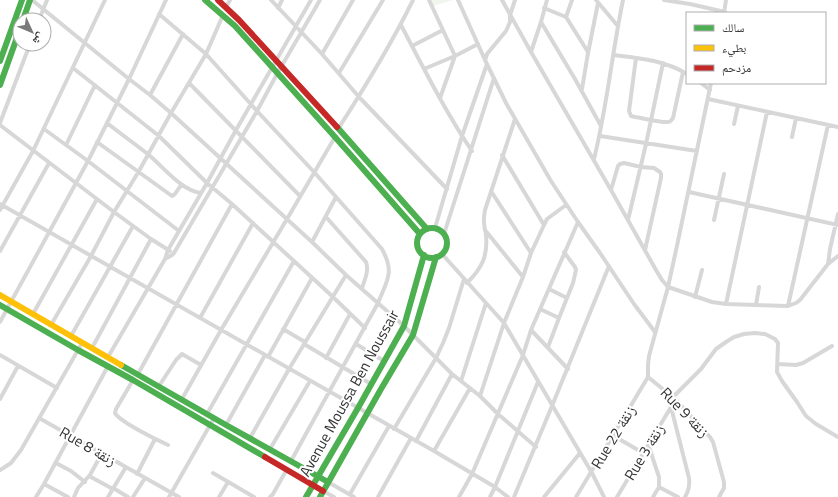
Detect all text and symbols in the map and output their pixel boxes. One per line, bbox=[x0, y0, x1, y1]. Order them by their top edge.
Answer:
north arrow bbox=[12, 12, 52, 52]
legend bbox=[686, 12, 826, 84]
text: سالك bbox=[722, 18, 744, 37]
text: ش bbox=[29, 29, 49, 49]
text: بطيء bbox=[722, 38, 746, 58]
text: مزدحم bbox=[722, 58, 751, 77]
street label: Avenue Moussa Ben Noussair bbox=[293, 305, 405, 481]
street label: Rue 9 زنقة bbox=[655, 382, 715, 443]
street label: Rue 22 زنقة bbox=[585, 401, 641, 473]
street label: Rue 3 زنقة bbox=[618, 419, 670, 485]
street label: Rue 8 زنقة bbox=[55, 420, 121, 472]

